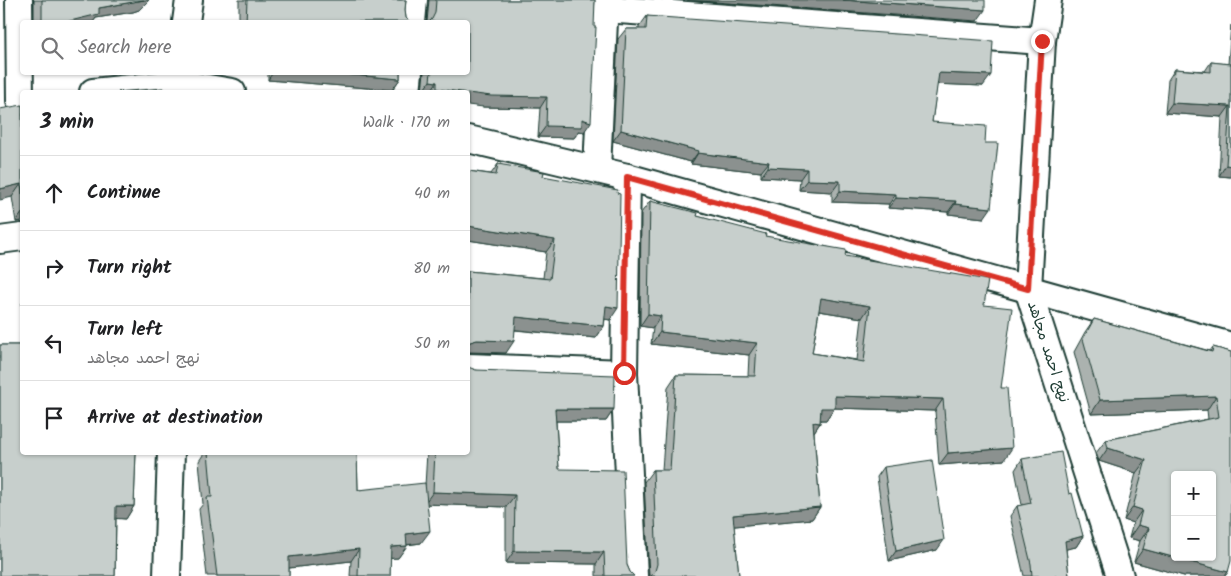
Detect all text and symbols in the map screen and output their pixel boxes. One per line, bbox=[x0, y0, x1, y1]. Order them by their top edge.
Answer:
search box bbox=[20, 20, 470, 75]
route end bbox=[1031, 30, 1054, 53]
text: Search here bbox=[78, 33, 172, 63]
icon: search bbox=[38, 34, 66, 62]
text: 3 min bbox=[40, 106, 94, 139]
text: Walk · 170 m bbox=[362, 110, 450, 135]
text: Continue bbox=[87, 178, 160, 208]
icon: ahead bbox=[40, 179, 68, 207]
text: 40 m bbox=[414, 181, 450, 206]
text: Turn right bbox=[87, 253, 172, 283]
icon: right bbox=[40, 254, 68, 282]
text: 80 m bbox=[413, 256, 450, 281]
street label: نهج احمد مجاهد bbox=[1020, 298, 1076, 406]
text: Turn left bbox=[87, 315, 162, 345]
icon: left bbox=[40, 329, 68, 357]
text: 50 m bbox=[414, 331, 450, 356]
text: نهج احمد مجاهد bbox=[87, 346, 200, 371]
route start bbox=[613, 362, 636, 385]
text: Arrive at destination bbox=[87, 403, 263, 433]
icon: arrive bbox=[40, 404, 68, 432]
map controls bbox=[1171, 471, 1216, 561]
button: + bbox=[1171, 471, 1216, 516]
button: − bbox=[1171, 516, 1216, 561]

